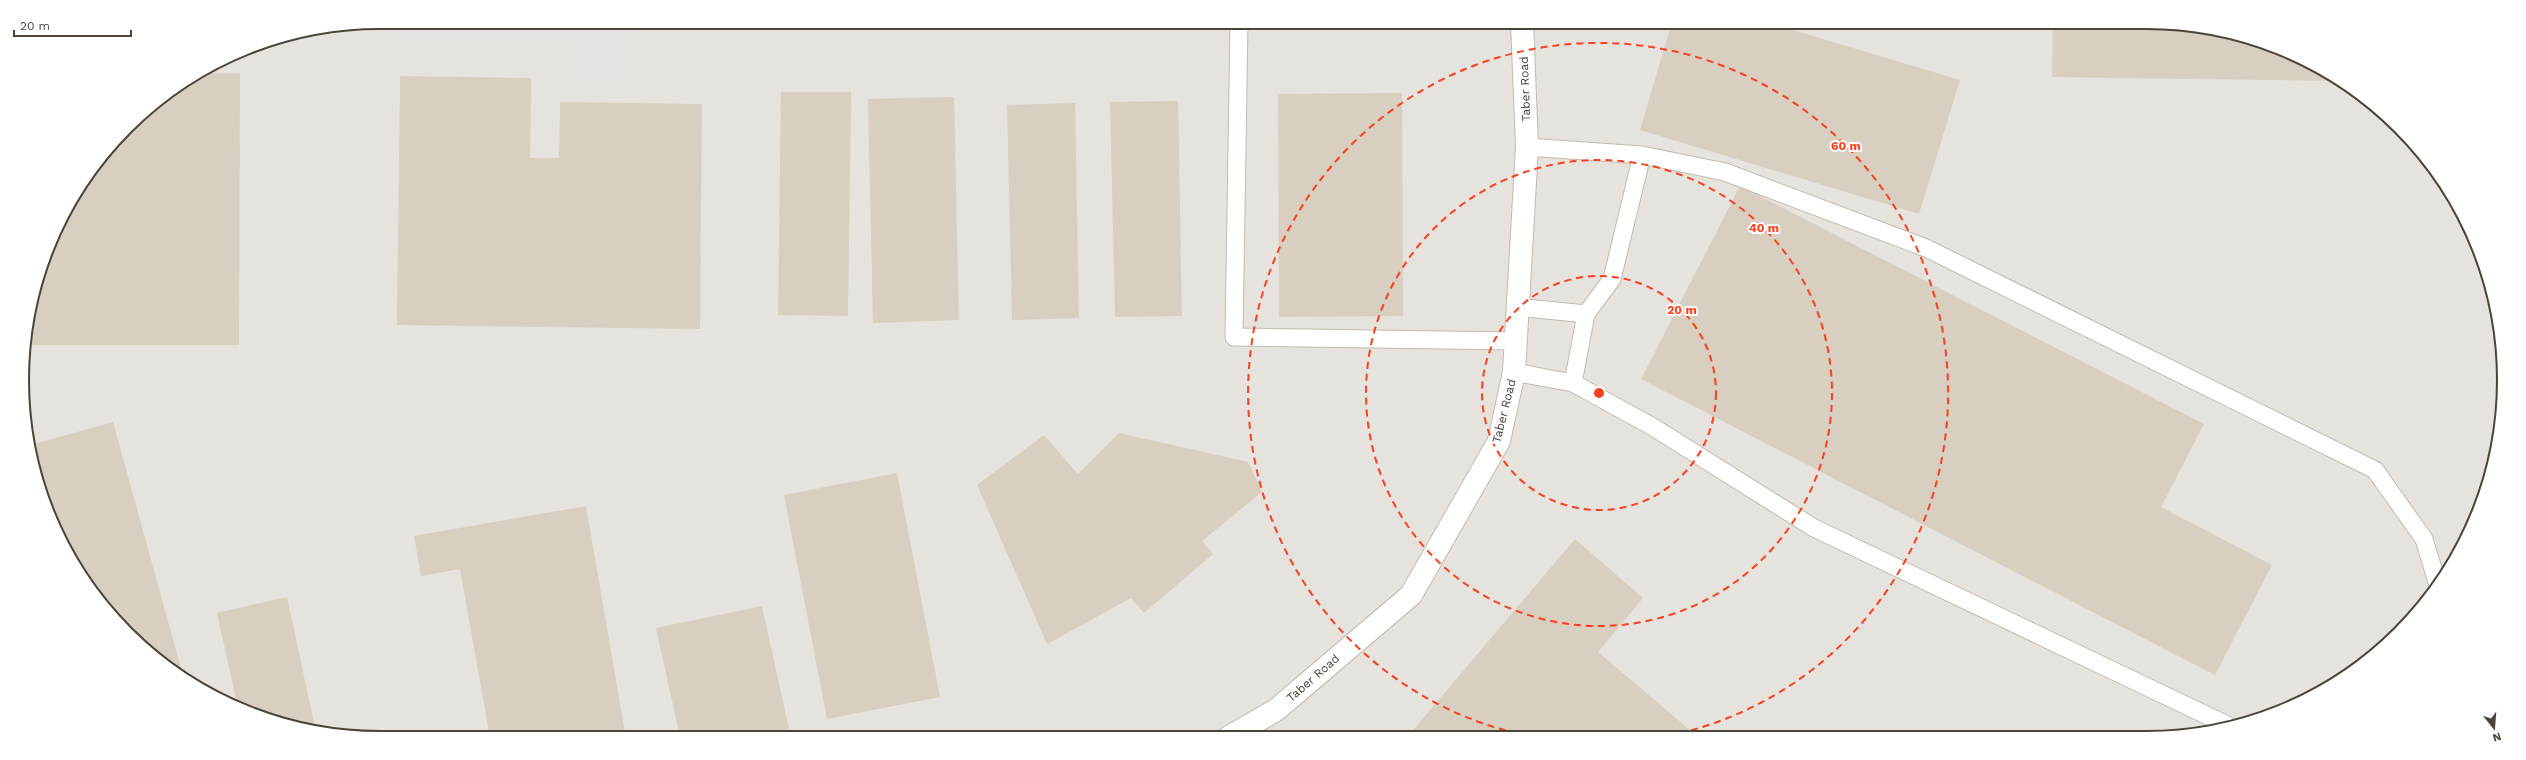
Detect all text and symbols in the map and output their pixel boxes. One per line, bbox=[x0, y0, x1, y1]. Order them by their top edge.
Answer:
scale bar bbox=[14, 12, 131, 38]
text: 20 m bbox=[20, 19, 50, 33]
street label: Taber Road bbox=[1517, 56, 1533, 122]
text: 60 m bbox=[1831, 139, 1861, 153]
text: 40 m bbox=[1749, 221, 1779, 235]
text: 20 m bbox=[1667, 303, 1697, 317]
street label: Taber Road bbox=[1489, 378, 1519, 444]
centre of rings bbox=[1592, 386, 1606, 400]
street label: Taber Road bbox=[1284, 651, 1342, 705]
north arrow bbox=[2474, 708, 2514, 748]
text: N bbox=[2491, 730, 2503, 744]

